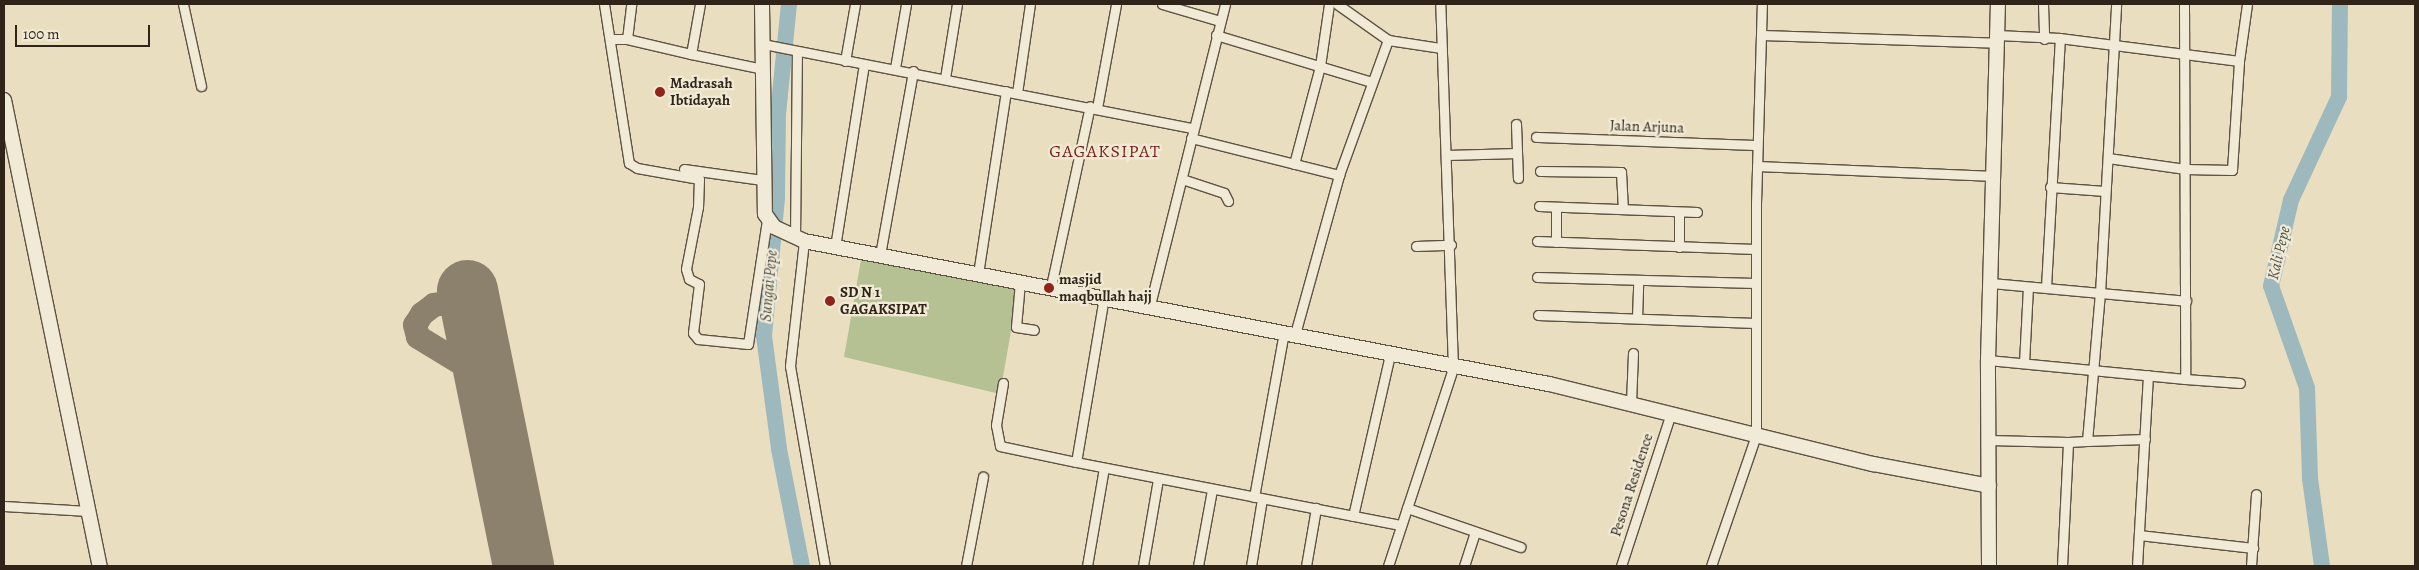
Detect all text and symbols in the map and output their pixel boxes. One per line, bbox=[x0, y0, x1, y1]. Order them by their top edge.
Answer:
scale bar bbox=[18, 15, 152, 47]
text: 100 m bbox=[23, 24, 60, 44]
place label: Madrasah Ibtidayah bbox=[670, 74, 733, 109]
marker: Madrasah Ibtidayah bbox=[654, 86, 666, 98]
street label: Jalan Arjuna bbox=[1609, 117, 1685, 137]
district label: GAGAKSIPAT bbox=[1048, 140, 1162, 162]
water label: Kali Pepe bbox=[2264, 224, 2294, 282]
water label: Sungai Pepe bbox=[756, 249, 782, 323]
place label: masjid maqbullah hajj bbox=[1059, 270, 1152, 305]
marker: masjid maqbullah hajj bbox=[1043, 282, 1055, 294]
place label: SD N 1 GAGAKSIPAT bbox=[840, 283, 927, 318]
marker: SD N 1 GAGAKSIPAT bbox=[824, 295, 836, 307]
street label: Pesona Residence bbox=[1607, 431, 1657, 539]

